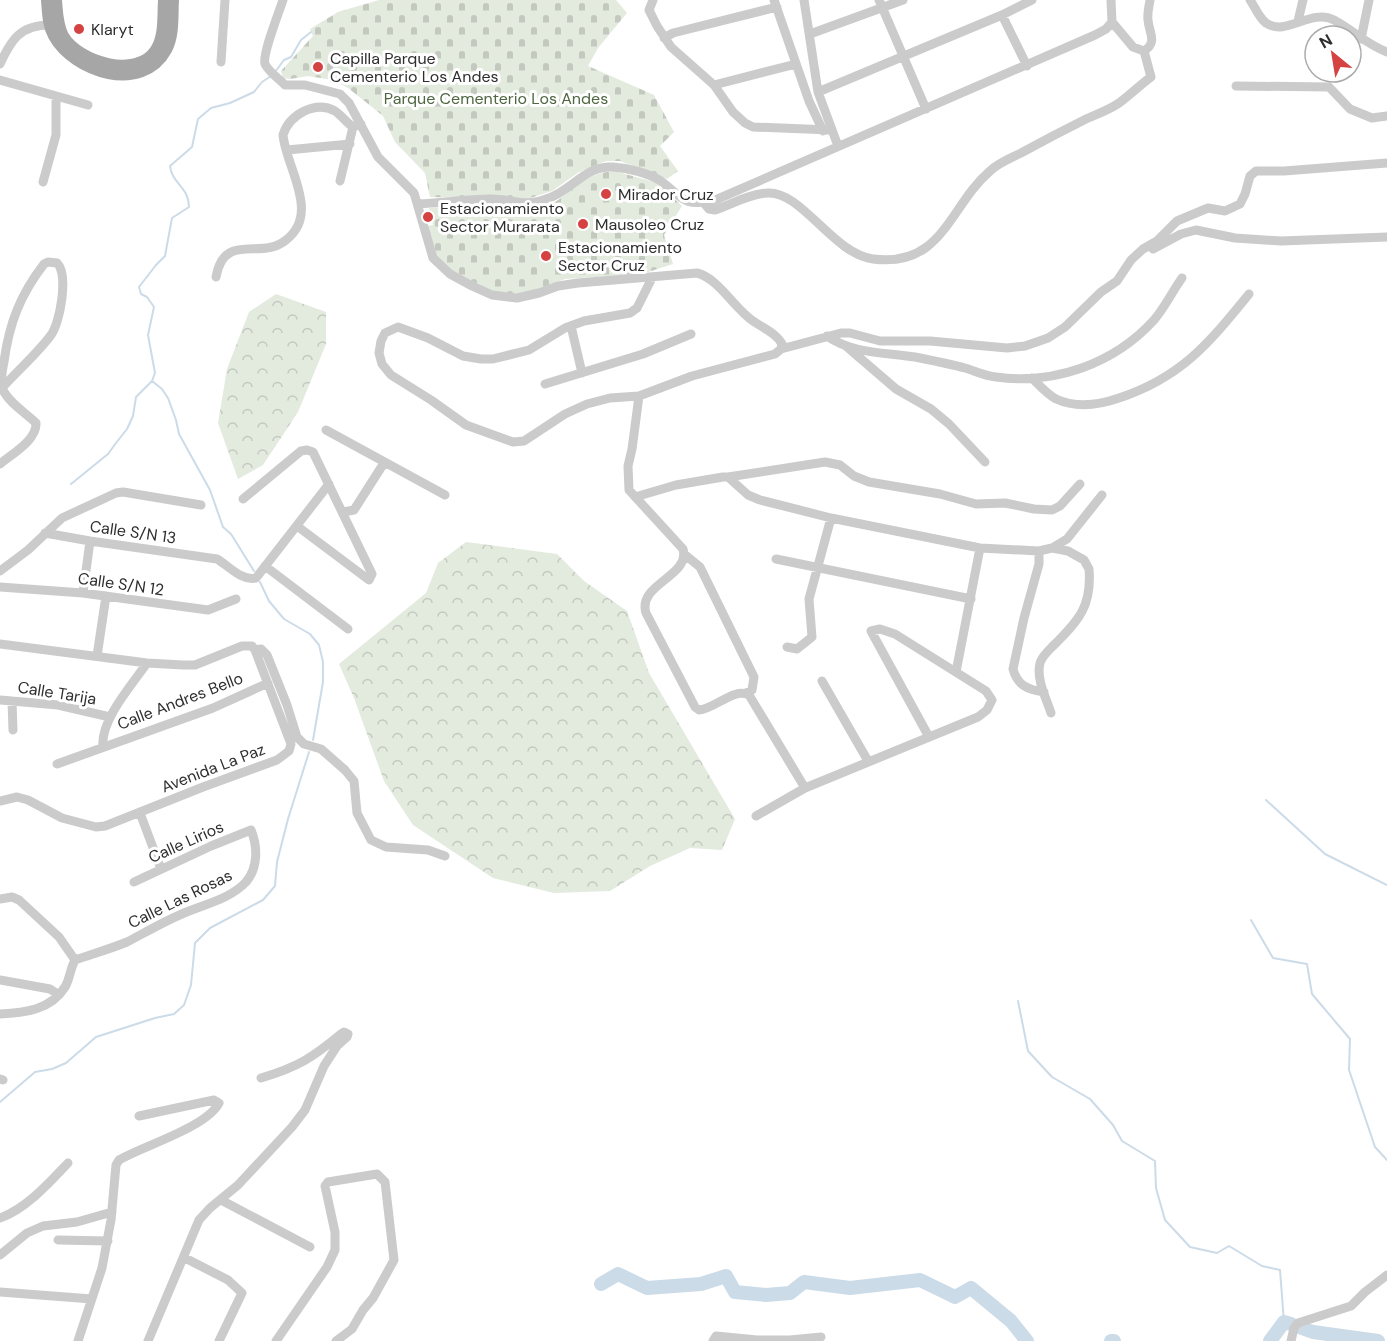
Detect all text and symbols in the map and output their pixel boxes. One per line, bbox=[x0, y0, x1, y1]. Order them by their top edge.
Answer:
place label: Klaryt bbox=[91, 19, 134, 40]
marker: Klaryt bbox=[72, 22, 86, 36]
north arrow bbox=[1303, 24, 1363, 84]
text: N bbox=[1315, 29, 1336, 53]
place label: Capilla Parque Cementerio Los Andes bbox=[330, 48, 499, 87]
marker: Capilla Parque Cementerio Los Andes bbox=[311, 60, 325, 74]
park label: Parque Cementerio Los Andes bbox=[384, 88, 608, 109]
place label: Mirador Cruz bbox=[618, 184, 714, 205]
marker: Mirador Cruz bbox=[599, 187, 613, 201]
place label: Estacionamiento Sector Murarata bbox=[440, 198, 564, 237]
marker: Estacionamiento Sector Murarata bbox=[421, 210, 435, 224]
place label: Mausoleo Cruz bbox=[595, 214, 704, 235]
marker: Mausoleo Cruz bbox=[576, 217, 590, 231]
place label: Estacionamiento Sector Cruz bbox=[558, 237, 682, 276]
marker: Estacionamiento Sector Cruz bbox=[539, 249, 553, 263]
street label: Calle S/N 13 bbox=[89, 516, 177, 548]
street label: Calle S/N 12 bbox=[77, 568, 165, 600]
street label: Calle Andres Bello bbox=[114, 667, 246, 735]
street label: Calle Tarija bbox=[16, 676, 98, 710]
street label: Avenida La Paz bbox=[158, 739, 268, 797]
street label: Calle Lirios bbox=[145, 816, 227, 868]
street label: Calle Las Rosas bbox=[124, 865, 236, 933]

